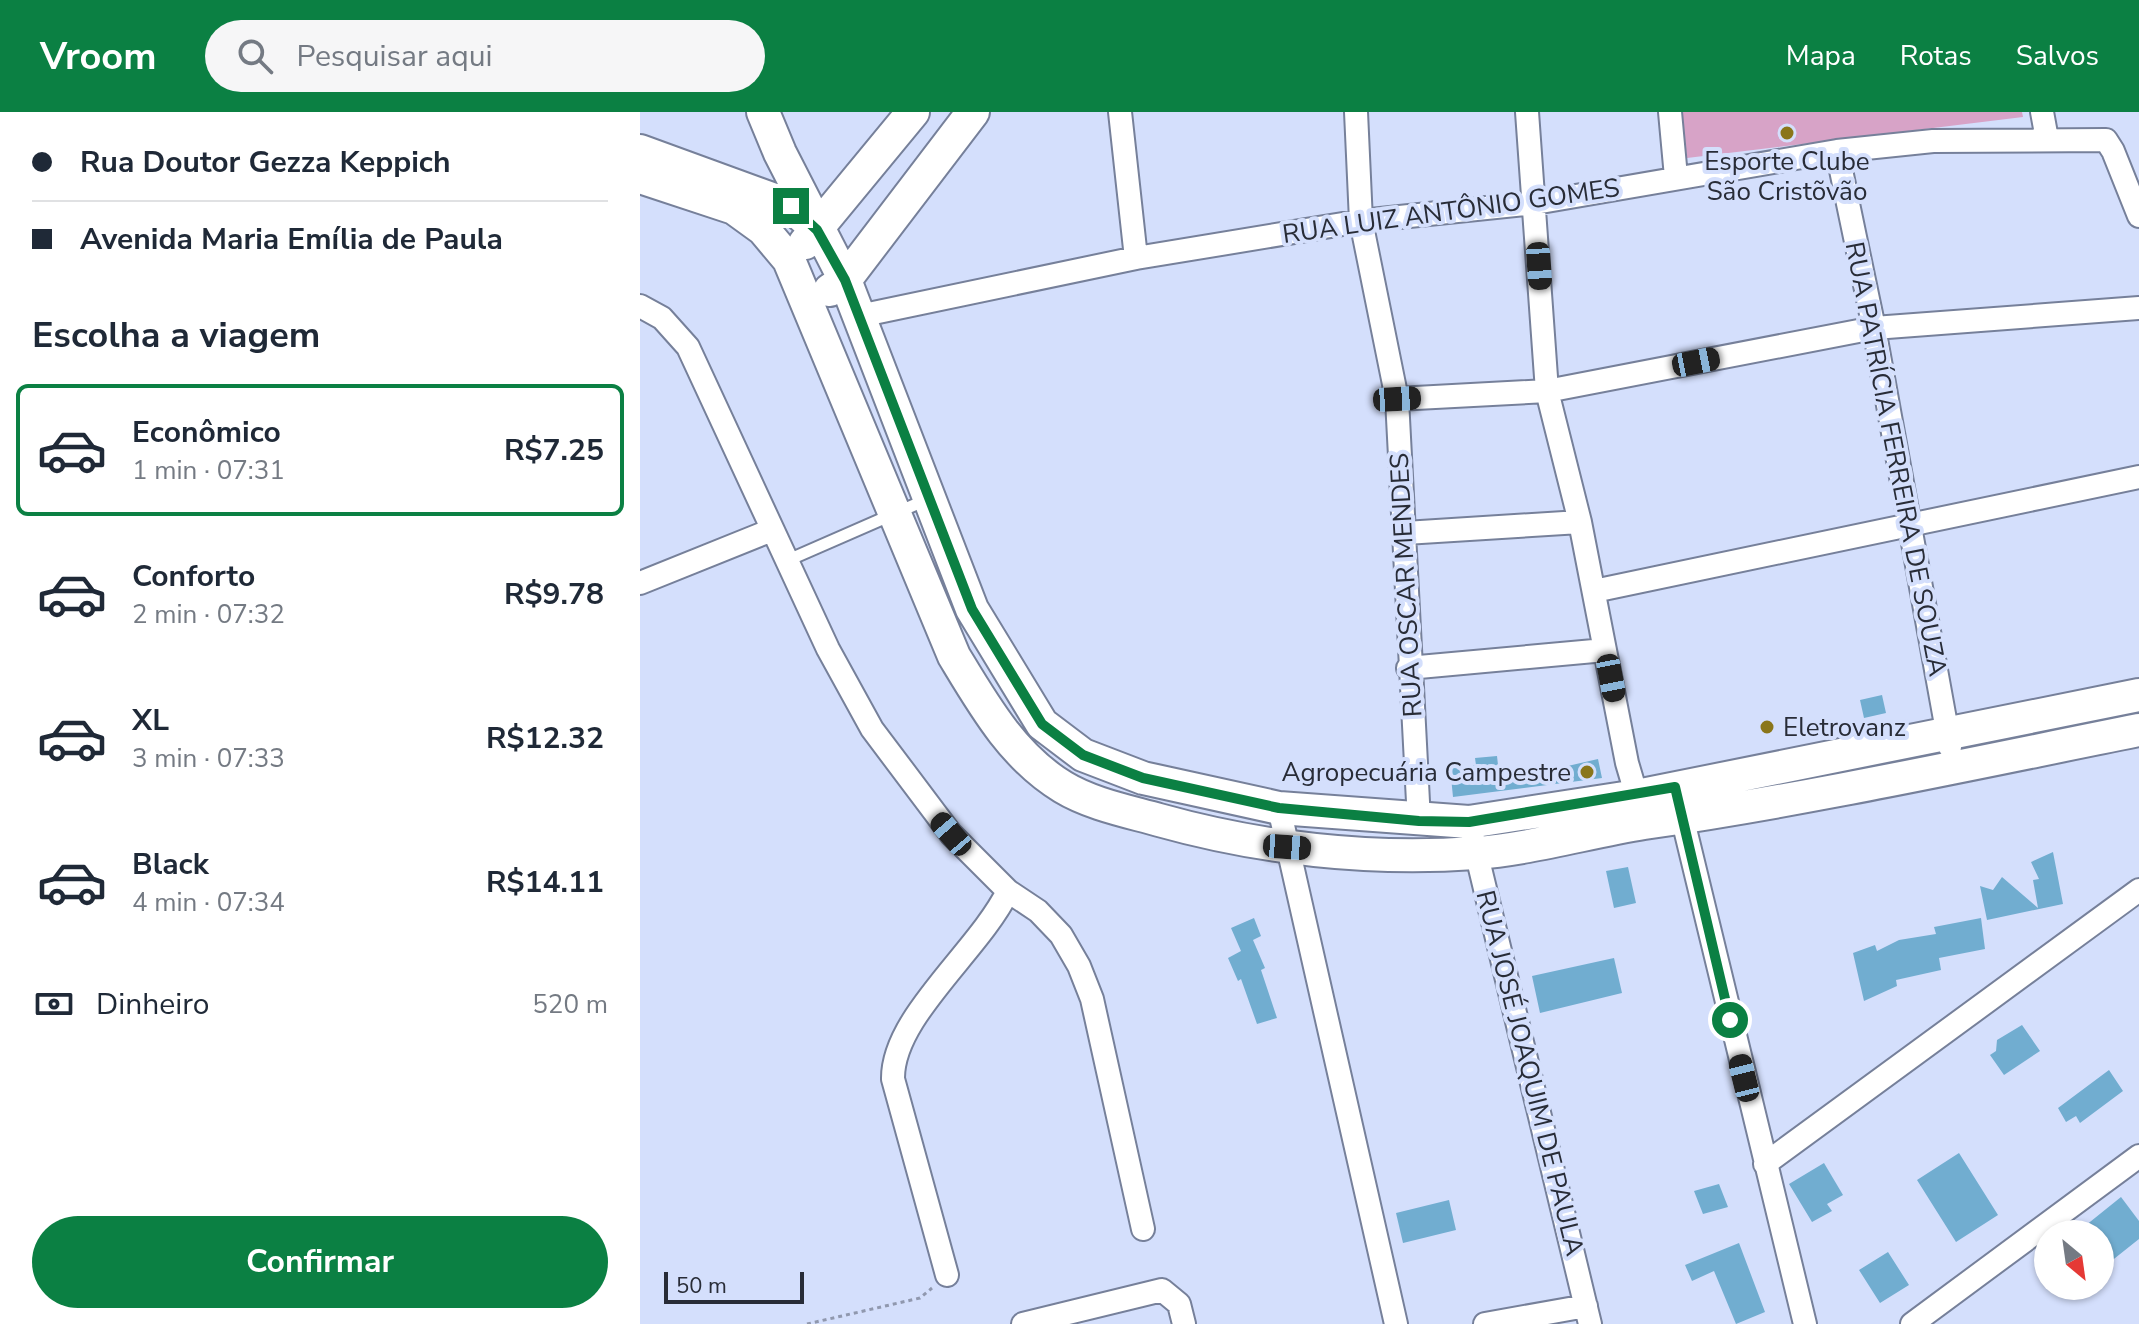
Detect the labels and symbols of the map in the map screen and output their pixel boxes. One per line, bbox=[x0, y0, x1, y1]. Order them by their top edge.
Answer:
marker: Esporte Clube São Cristõvão bbox=[1778, 124, 1796, 142]
place label: Esporte Clube São Cristõvão bbox=[1704, 144, 1870, 209]
street label: RUA LUIZ ANTÔNIO GOMES bbox=[1280, 170, 1622, 252]
route end bbox=[773, 188, 809, 224]
street label: RUA PATRÍCIA FERREIRA DE SOUZA bbox=[1837, 239, 1955, 679]
car bbox=[1525, 241, 1553, 291]
car bbox=[1670, 346, 1722, 378]
car bbox=[1372, 386, 1422, 412]
street label: RUA OSCAR MENDES bbox=[1382, 452, 1430, 718]
car bbox=[1595, 652, 1627, 704]
place label: Eletrovanz bbox=[1783, 710, 1906, 745]
marker: Eletrovanz bbox=[1758, 718, 1776, 736]
place label: Agropecuária Campestre bbox=[1282, 755, 1571, 790]
marker: Agropecuária Campestre bbox=[1578, 763, 1596, 781]
car bbox=[926, 808, 976, 860]
car bbox=[1262, 833, 1312, 861]
street label: RUA JOSÉ JOAQUIM DE PAULA bbox=[1468, 887, 1592, 1259]
route start bbox=[1712, 1002, 1748, 1038]
car bbox=[1727, 1052, 1761, 1104]
north arrow bbox=[2034, 1220, 2114, 1300]
scale bar bbox=[664, 1268, 804, 1304]

